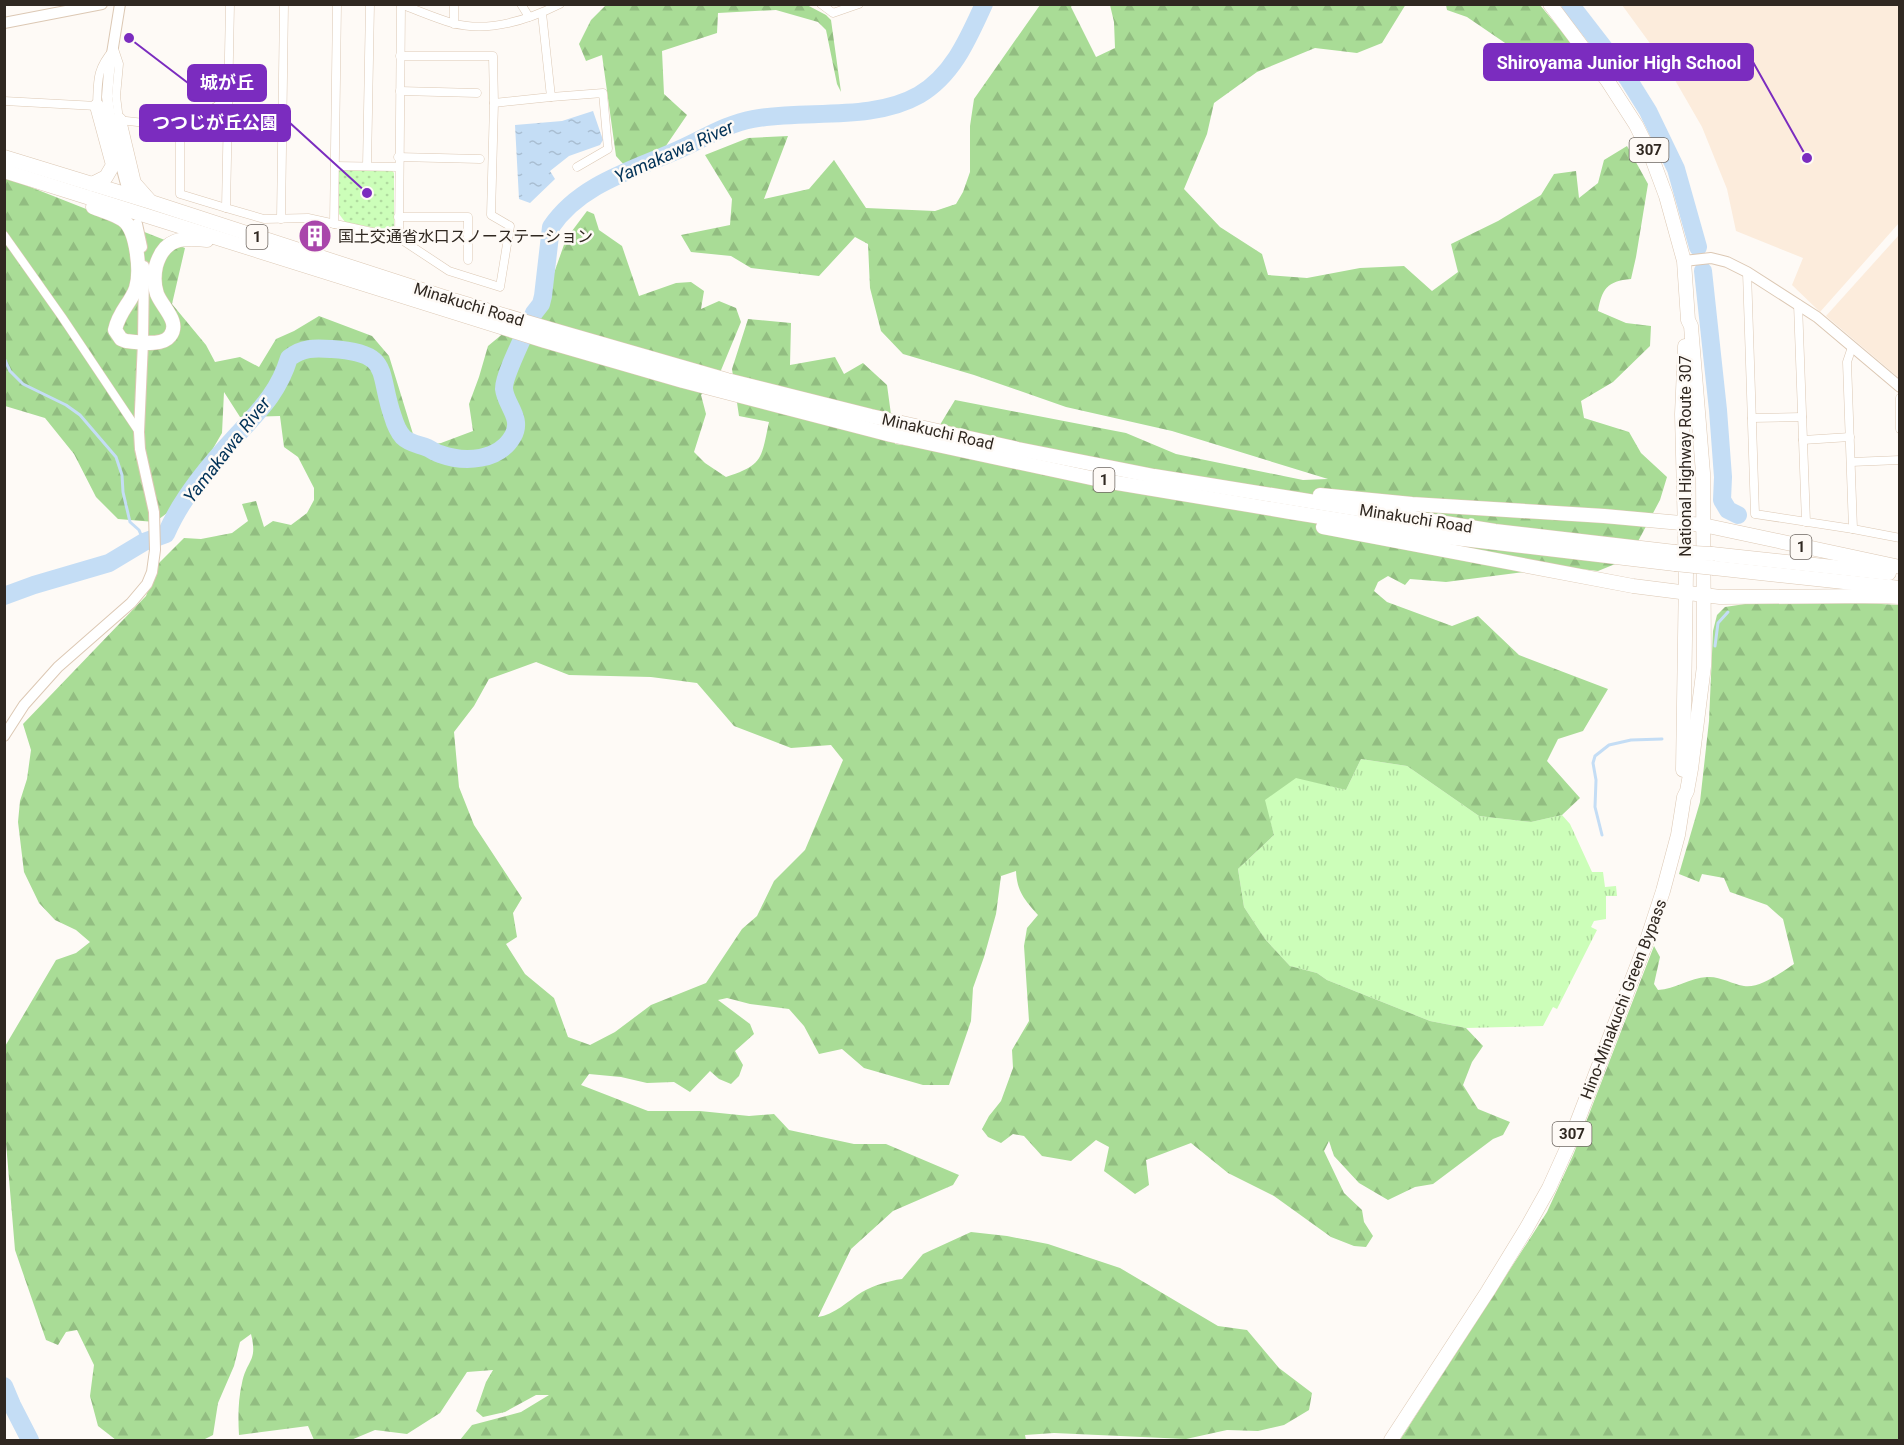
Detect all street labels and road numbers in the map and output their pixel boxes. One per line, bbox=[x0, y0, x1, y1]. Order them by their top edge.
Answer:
road number: 307 bbox=[1630, 138, 1668, 162]
road number: 1 bbox=[246, 225, 268, 249]
street label: Minakuchi Road bbox=[412, 279, 526, 330]
street label: National Highway Route 307 bbox=[1676, 355, 1695, 557]
street label: Minakuchi Road bbox=[880, 409, 996, 454]
road number: 1 bbox=[1094, 468, 1114, 492]
street label: Minakuchi Road bbox=[1358, 500, 1474, 537]
road number: 1 bbox=[1790, 535, 1812, 559]
street label: Hino-Minakuchi Green Bypass bbox=[1576, 896, 1670, 1102]
road number: 307 bbox=[1552, 1122, 1592, 1146]

